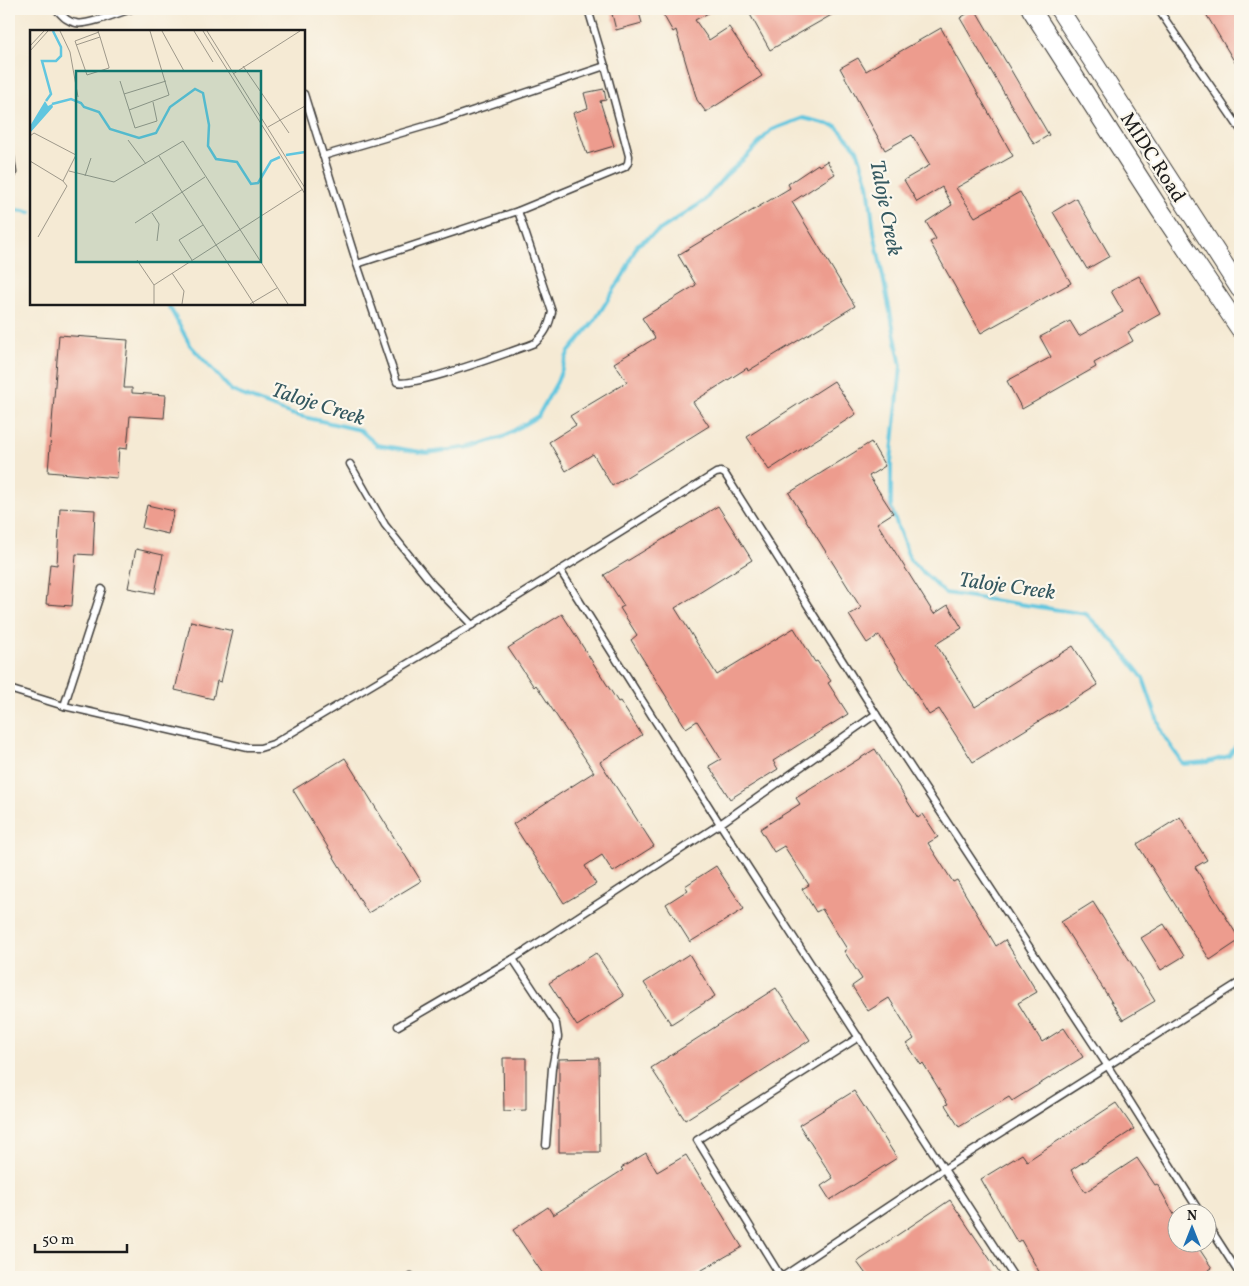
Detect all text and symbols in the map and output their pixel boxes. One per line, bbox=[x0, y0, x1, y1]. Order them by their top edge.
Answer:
inset map bbox=[30, 30, 305, 305]
street label: MIDC Road bbox=[1112, 107, 1192, 209]
water label: Taloje Creek bbox=[862, 158, 909, 259]
water label: Taloje Creek bbox=[267, 376, 369, 434]
water label: Taloje Creek bbox=[957, 566, 1057, 608]
north arrow bbox=[1166, 1204, 1216, 1254]
text: N bbox=[1187, 1207, 1197, 1226]
scale bar bbox=[35, 1221, 128, 1253]
text: 50 m bbox=[42, 1230, 74, 1251]

